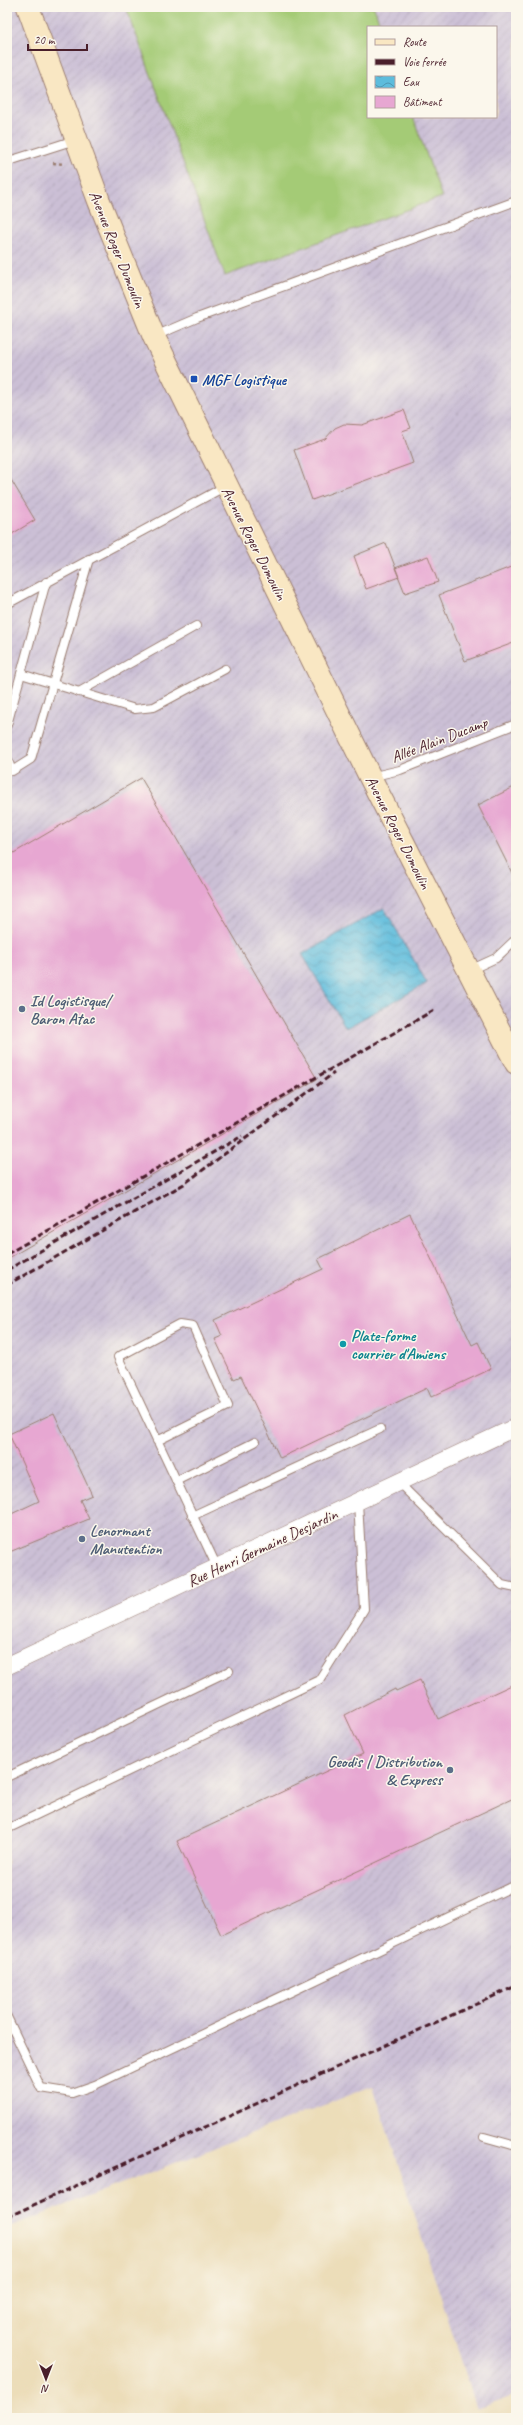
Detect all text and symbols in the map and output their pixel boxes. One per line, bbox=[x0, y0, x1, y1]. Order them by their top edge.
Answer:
scale bar bbox=[28, 26, 87, 52]
legend bbox=[367, 26, 497, 118]
text: 20 m bbox=[34, 32, 56, 48]
text: Route bbox=[403, 34, 427, 50]
text: Voie ferrée bbox=[403, 54, 447, 70]
text: Eau bbox=[403, 74, 421, 90]
text: Bâtiment bbox=[403, 94, 442, 110]
street label: Avenue Roger Dumoulin bbox=[84, 188, 150, 312]
place label: MGF Logistique bbox=[202, 370, 288, 390]
marker: MGF Logistique bbox=[189, 374, 199, 384]
street label: Avenue Roger Dumoulin bbox=[217, 483, 292, 604]
street label: Allée Alain Ducamp bbox=[388, 712, 491, 767]
street label: Avenue Roger Dumoulin bbox=[361, 772, 436, 893]
place label: Id Logistisque/ Baron Atac bbox=[30, 991, 114, 1029]
marker: Id Logistisque/ Baron Atac bbox=[17, 1004, 27, 1014]
place label: Plate-forme courrier d'Amiens bbox=[351, 1326, 447, 1364]
marker: Plate-forme courrier d'Amiens bbox=[338, 1339, 348, 1349]
street label: Rue Henri Germaine Desjardin bbox=[184, 1504, 341, 1591]
place label: Lenormant Manutention bbox=[90, 1521, 162, 1559]
marker: Lenormant Manutention bbox=[77, 1534, 87, 1544]
place label: Geodis | Distribution & Express bbox=[328, 1752, 444, 1790]
marker: Geodis | Distribution & Express bbox=[445, 1765, 455, 1775]
north arrow bbox=[26, 2359, 66, 2399]
text: N bbox=[40, 2382, 49, 2396]

